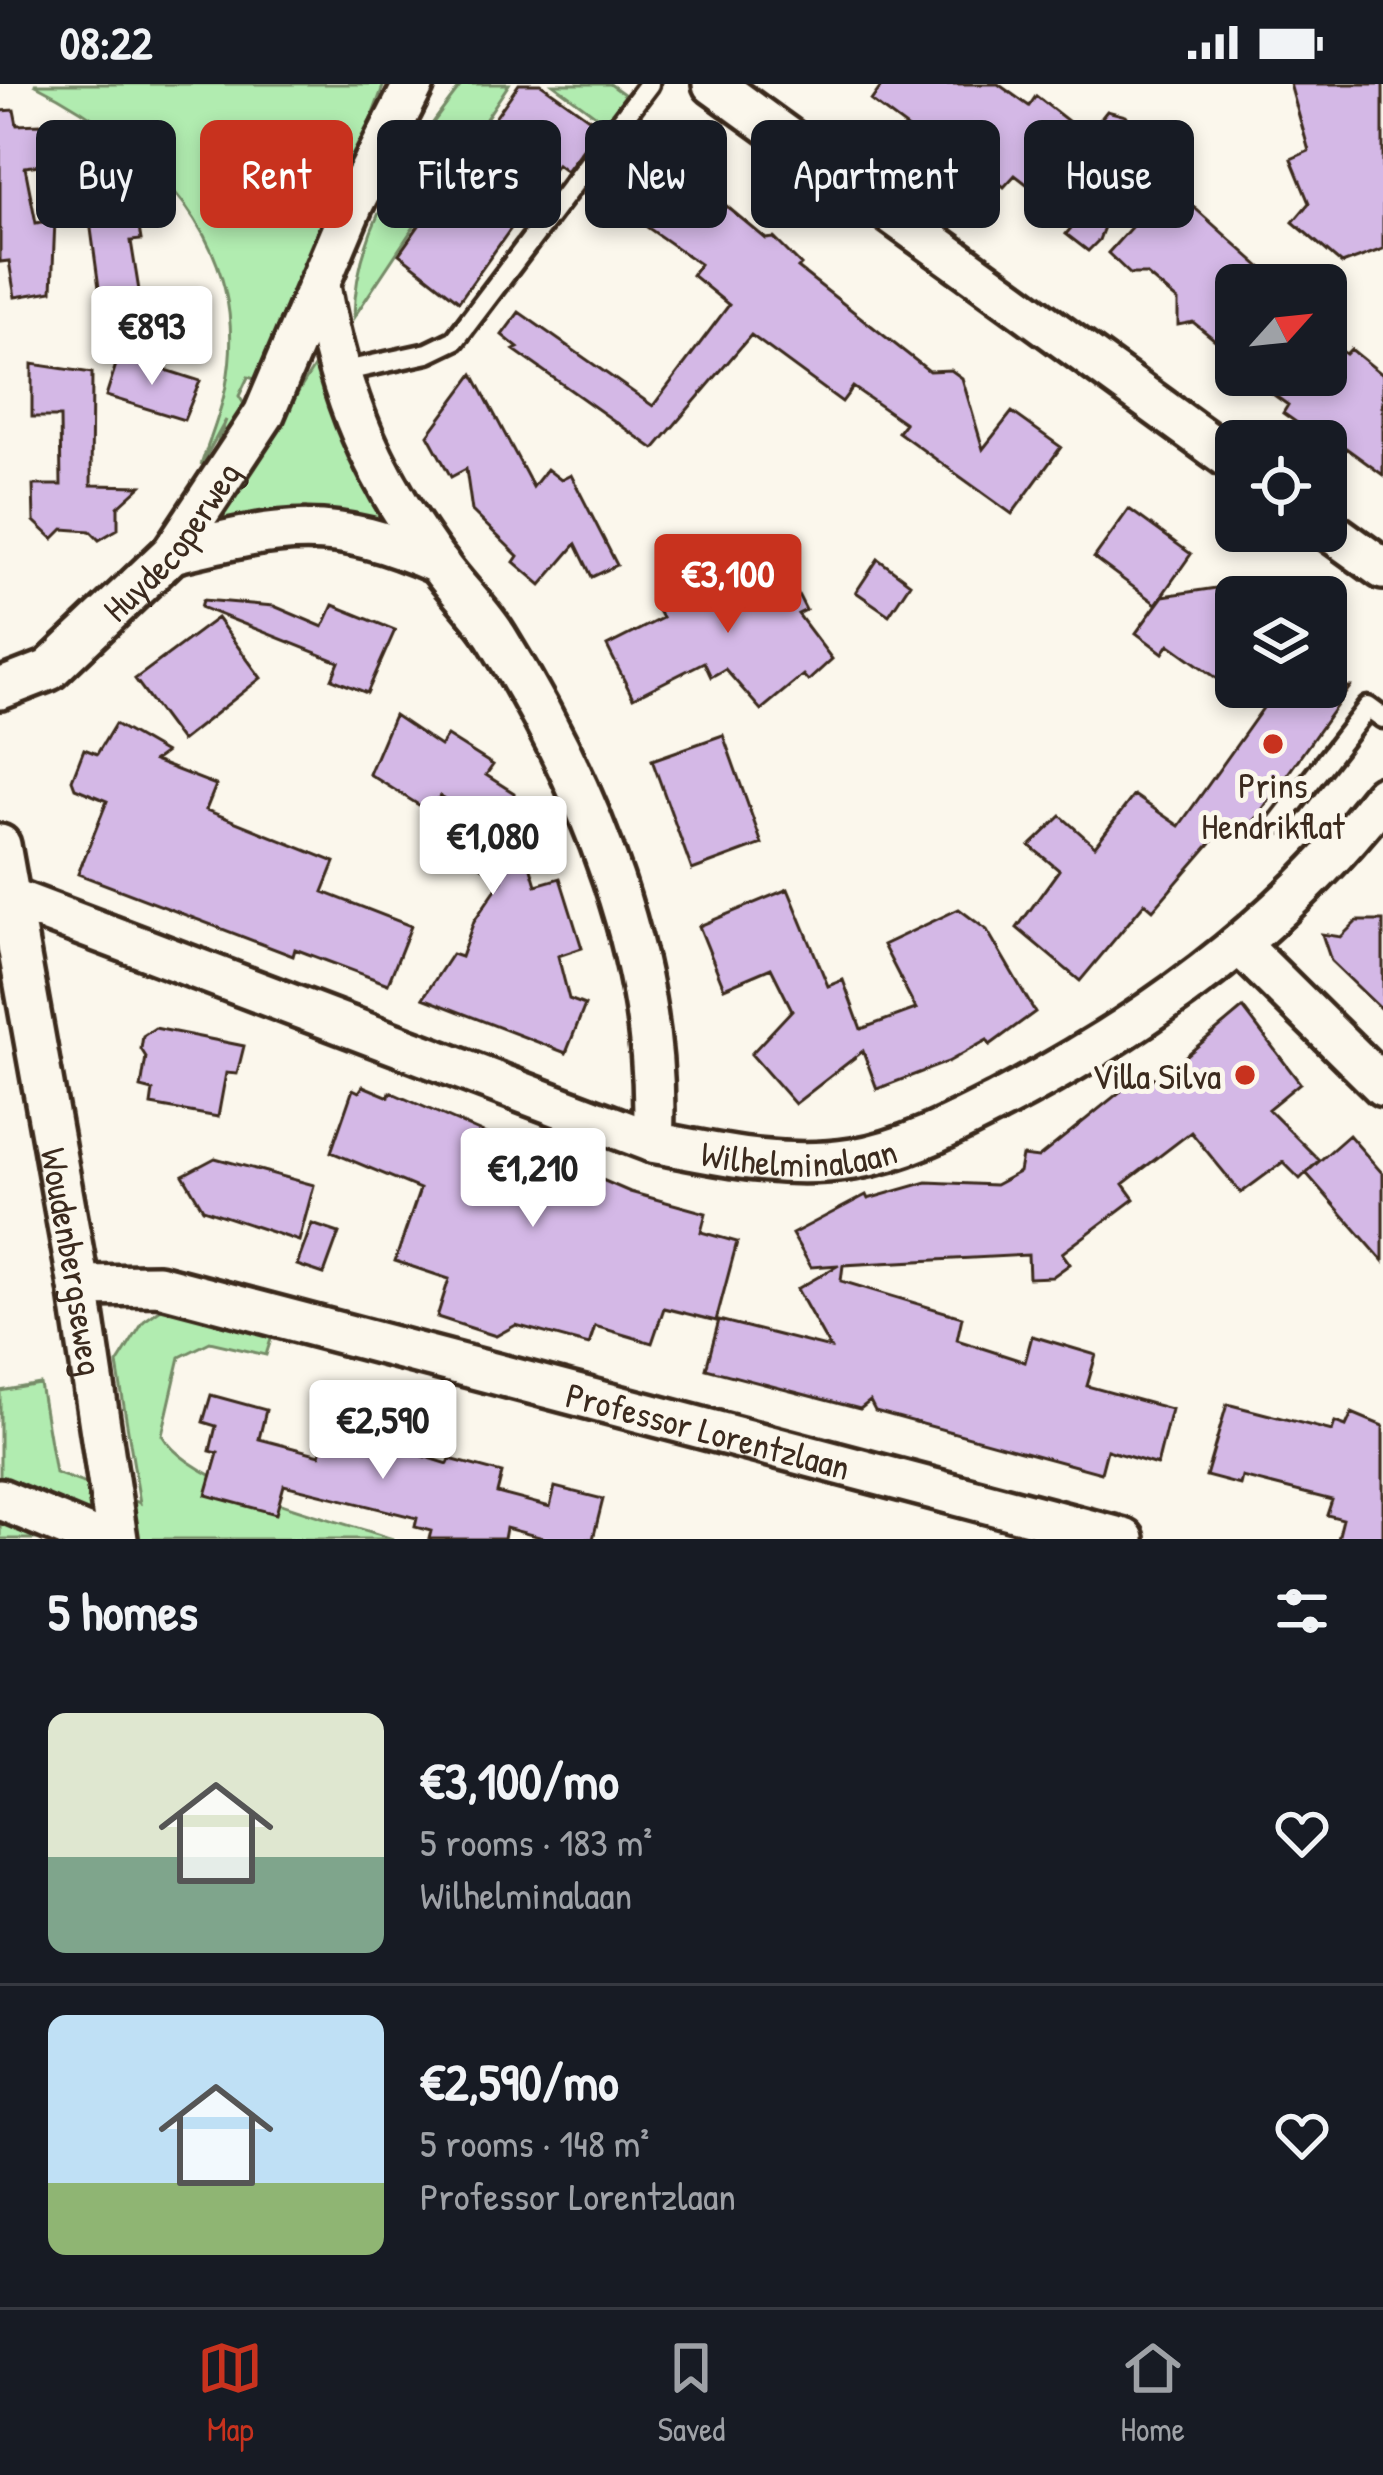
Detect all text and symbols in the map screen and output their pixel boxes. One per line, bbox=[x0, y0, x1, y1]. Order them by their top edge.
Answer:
text: 08:22 bbox=[60, 12, 152, 73]
chip: Buy bbox=[36, 120, 176, 228]
chip: Rent bbox=[200, 120, 353, 228]
chip: Filters bbox=[377, 120, 561, 228]
chip: New bbox=[585, 120, 727, 228]
chip: Apartment bbox=[751, 120, 1000, 228]
chip: House bbox=[1024, 120, 1194, 228]
north arrow bbox=[1215, 264, 1347, 396]
map controls bbox=[1215, 264, 1347, 708]
pin: €893 bbox=[81, 286, 223, 388]
text: €893 bbox=[118, 298, 186, 351]
button: locate bbox=[1215, 420, 1347, 552]
street label: Huydecoperweg bbox=[91, 451, 251, 632]
pin: €3,100 bbox=[630, 534, 826, 636]
text: €3,100 bbox=[681, 546, 775, 599]
button: layers bbox=[1215, 576, 1347, 708]
marker: Prins Hendrikflat bbox=[1260, 731, 1286, 757]
place label: Prins Hendrikflat bbox=[1201, 760, 1345, 850]
pin: €1,080 bbox=[395, 796, 591, 898]
text: €1,080 bbox=[447, 808, 539, 861]
place label: Villa Silva bbox=[1092, 1051, 1221, 1100]
marker: Villa Silva bbox=[1232, 1062, 1258, 1088]
street label: Wilhelminalaan bbox=[697, 1125, 902, 1188]
pin: €1,210 bbox=[435, 1128, 631, 1230]
text: €1,210 bbox=[488, 1140, 578, 1193]
street label: Woudenbergseweg bbox=[30, 1144, 117, 1379]
street label: Professor Lorentzlaan bbox=[561, 1369, 856, 1490]
pin: €2,590 bbox=[285, 1380, 481, 1482]
text: €2,590 bbox=[336, 1392, 430, 1445]
text: 5 homes bbox=[48, 1577, 198, 1646]
icon: filters bbox=[1269, 1578, 1335, 1644]
text: €3,100/mo bbox=[420, 1746, 619, 1815]
icon: home bbox=[144, 1761, 288, 1905]
icon: heart bbox=[1269, 1800, 1335, 1866]
text: 5 rooms · 183 m² bbox=[420, 1815, 652, 1868]
text: Wilhelminalaan bbox=[420, 1868, 632, 1921]
text: €2,590/mo bbox=[420, 2047, 619, 2116]
icon: home bbox=[144, 2063, 288, 2207]
icon: heart bbox=[1269, 2102, 1335, 2168]
text: 5 rooms · 148 m² bbox=[420, 2116, 649, 2169]
text: Professor Lorentzlaan bbox=[420, 2169, 736, 2222]
tab: Map bbox=[197, 2335, 263, 2451]
tab: Saved bbox=[658, 2335, 725, 2451]
tab: Home bbox=[1120, 2335, 1186, 2451]

